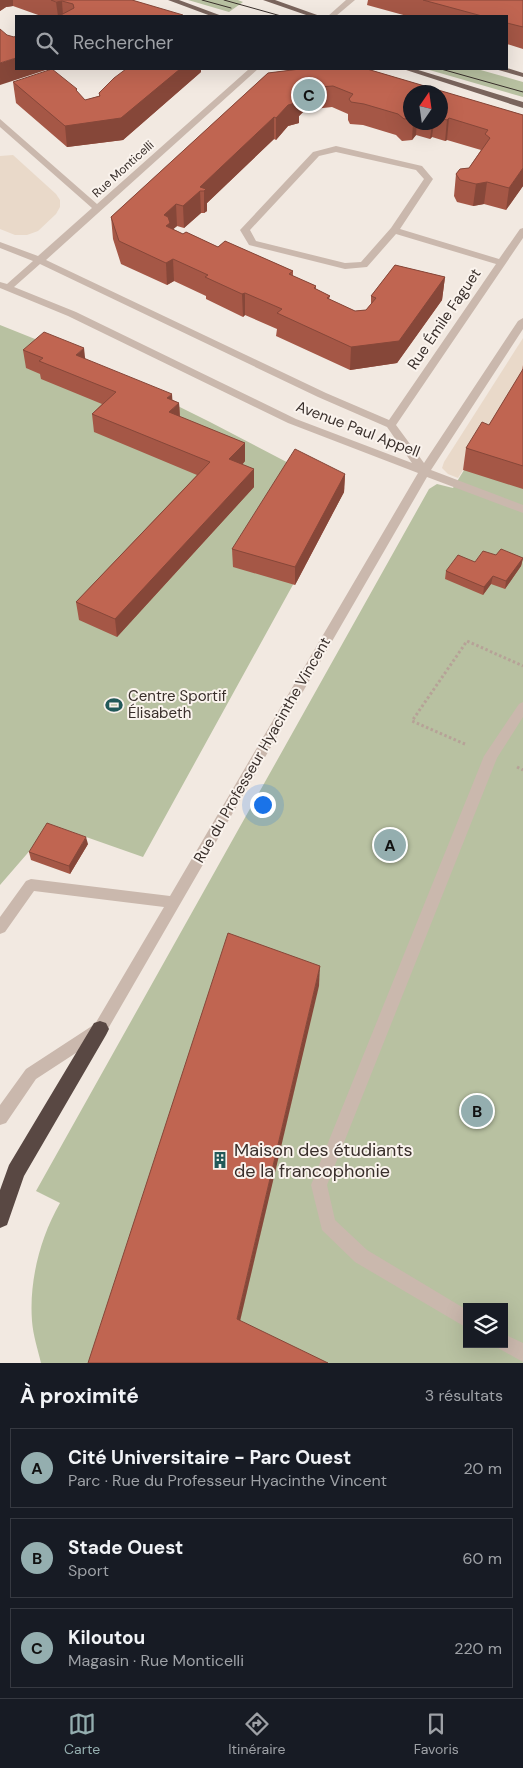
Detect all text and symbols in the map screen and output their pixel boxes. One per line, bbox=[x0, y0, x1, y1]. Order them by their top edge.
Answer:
search box bbox=[15, 15, 508, 70]
icon: search bbox=[33, 29, 61, 57]
text: Rechercher bbox=[73, 30, 173, 55]
pin: C bbox=[293, 76, 325, 114]
north arrow bbox=[403, 85, 448, 130]
street label: Rue Monticelli bbox=[89, 137, 157, 201]
street label: Rue Émile Faguet bbox=[403, 264, 485, 374]
street label: Avenue Paul Appell bbox=[293, 396, 423, 462]
street label: Rue du Professeur Hyacinthe Vincent bbox=[189, 633, 335, 867]
place label: Centre Sportif Élisabeth bbox=[128, 686, 227, 723]
sports icon: Centre Sportif Élisabeth bbox=[104, 695, 124, 715]
your location bbox=[250, 792, 276, 818]
pin: A bbox=[374, 826, 406, 864]
pin: B bbox=[461, 1092, 493, 1130]
place label: Maison des étudiants de la francophonie bbox=[234, 1138, 413, 1183]
building icon: Maison des étudiants de la francophonie bbox=[210, 1150, 230, 1170]
map controls bbox=[463, 1303, 508, 1348]
button: layers bbox=[463, 1303, 508, 1348]
text: À proximité bbox=[20, 1382, 139, 1410]
text: 3 résultats bbox=[425, 1385, 503, 1406]
text: Cité Universitaire - Parc Ouest bbox=[68, 1445, 351, 1470]
text: A bbox=[31, 1458, 43, 1479]
text: 20 m bbox=[463, 1458, 502, 1479]
text: Parc · Rue du Professeur Hyacinthe Vincent bbox=[68, 1470, 387, 1491]
text: Stade Ouest bbox=[68, 1535, 183, 1560]
text: B bbox=[32, 1548, 42, 1569]
text: 60 m bbox=[462, 1548, 502, 1569]
text: Sport bbox=[68, 1560, 109, 1581]
text: Kiloutou bbox=[68, 1625, 145, 1650]
text: C bbox=[31, 1638, 43, 1659]
text: 220 m bbox=[454, 1638, 502, 1659]
text: Magasin · Rue Monticelli bbox=[68, 1650, 244, 1671]
tab: Carte bbox=[64, 1710, 100, 1758]
tab: Itinéraire bbox=[228, 1710, 285, 1758]
tab: Favoris bbox=[414, 1710, 459, 1758]

